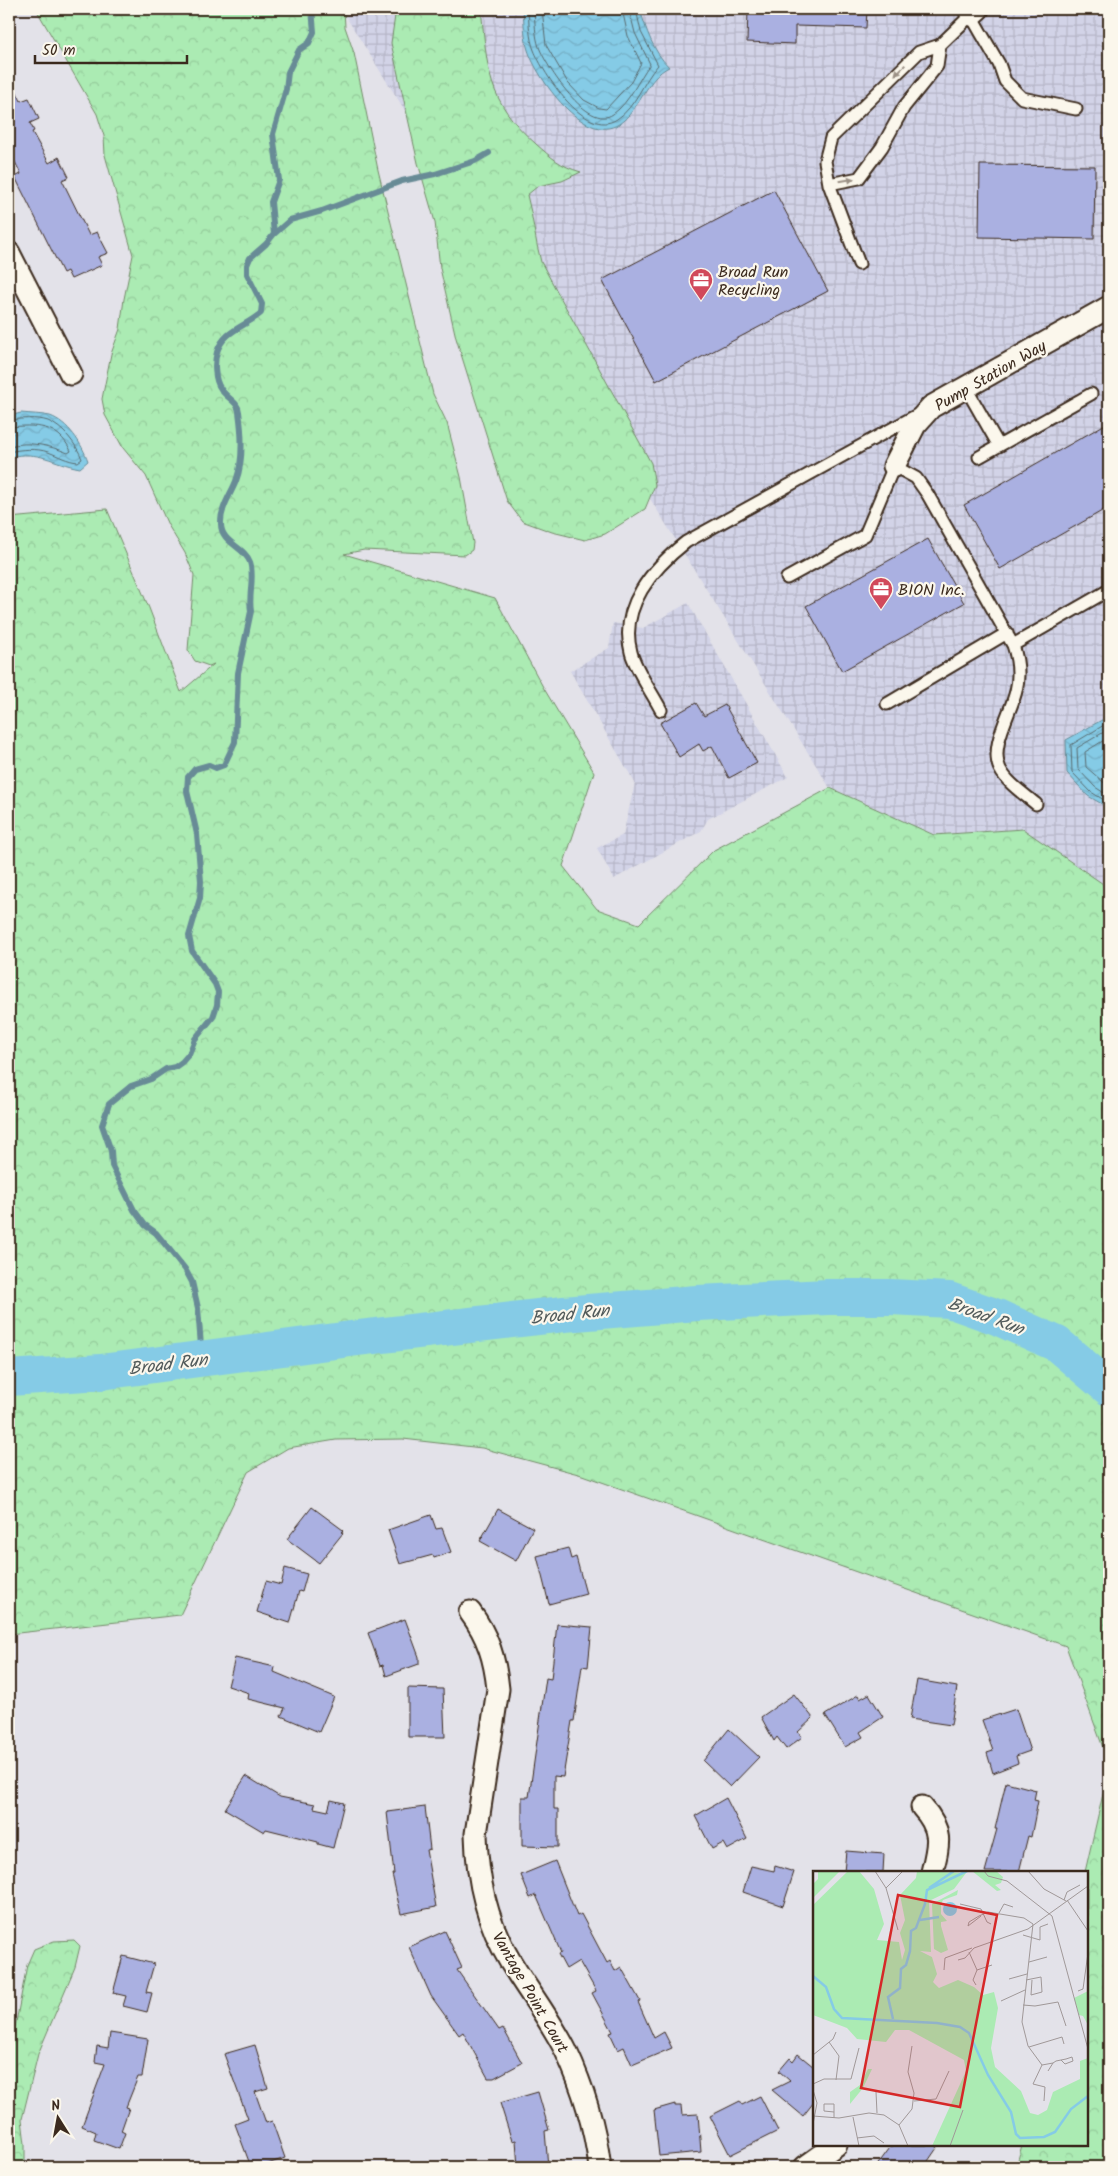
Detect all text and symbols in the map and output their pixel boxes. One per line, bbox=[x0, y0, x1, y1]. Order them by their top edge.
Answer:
scale bar bbox=[35, 32, 188, 64]
text: 50 m bbox=[42, 39, 76, 63]
one-way arrow bbox=[895, 64, 907, 76]
one-way arrow bbox=[840, 176, 856, 184]
place label: Broad Run Recycling bbox=[718, 260, 788, 303]
office icon: Broad Run Recycling bbox=[688, 267, 714, 301]
street label: Pump Station Way bbox=[930, 334, 1052, 418]
office icon: BION Inc. bbox=[868, 576, 894, 610]
place label: BION Inc. bbox=[898, 578, 965, 603]
water label: Broad Run bbox=[943, 1290, 1029, 1345]
water label: Broad Run bbox=[529, 1297, 612, 1334]
water label: Broad Run bbox=[127, 1346, 211, 1385]
inset map bbox=[813, 1871, 1088, 2146]
street label: Vantage Point Court bbox=[485, 1927, 575, 2059]
north arrow bbox=[32, 2094, 82, 2144]
text: N bbox=[49, 2095, 62, 2118]

